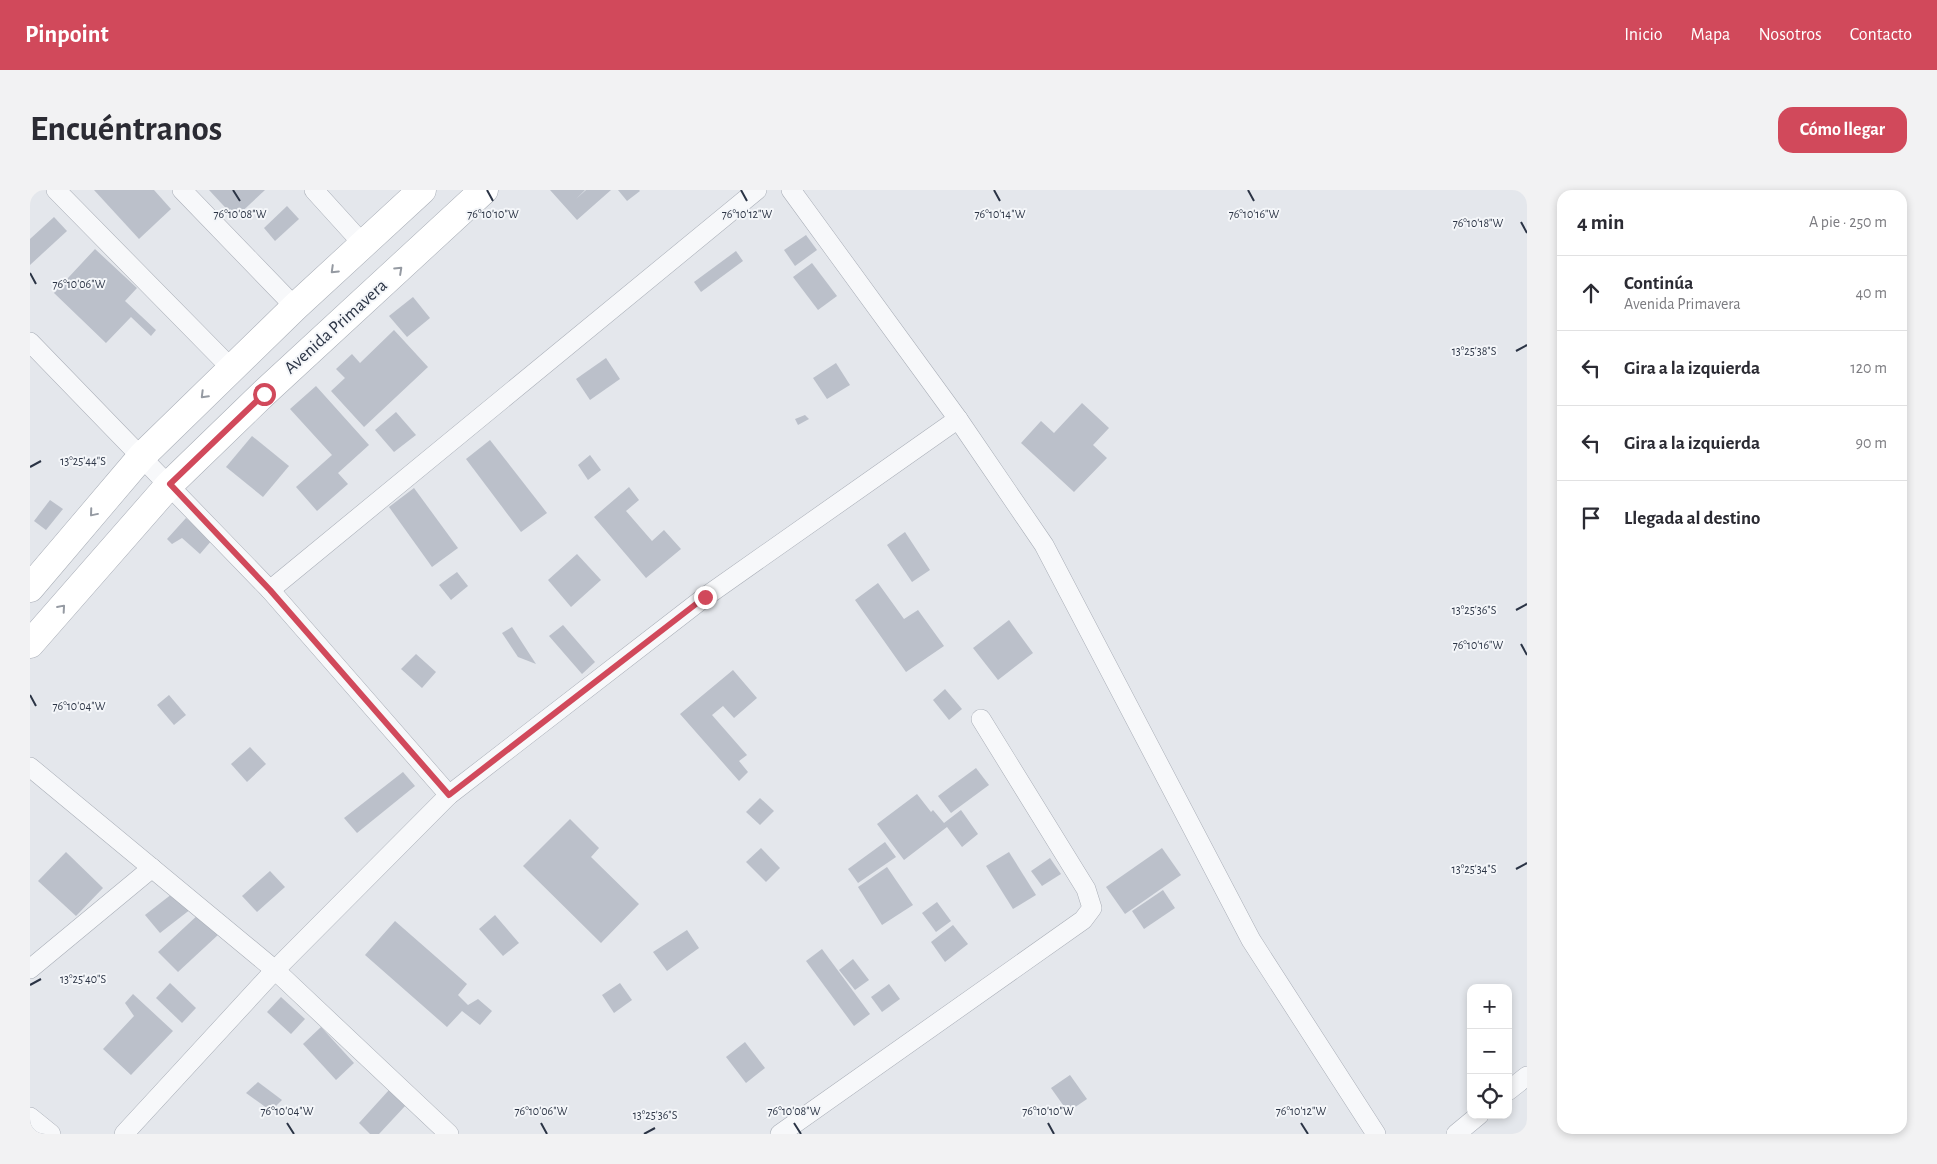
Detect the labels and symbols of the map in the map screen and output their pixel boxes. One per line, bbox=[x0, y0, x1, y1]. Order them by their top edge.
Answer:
text: 76°10'08"W bbox=[214, 208, 267, 220]
text: 76°10'10"W bbox=[467, 208, 519, 220]
text: 76°10'12"W bbox=[722, 208, 773, 220]
text: 76°10'14"W bbox=[975, 208, 1026, 220]
text: 76°10'16"W bbox=[1229, 208, 1280, 220]
text: 76°10'18"W bbox=[1453, 217, 1504, 229]
one-way arrow bbox=[331, 264, 340, 273]
one-way arrow bbox=[393, 267, 402, 276]
street label: Avenida Primavera bbox=[281, 276, 391, 378]
text: 76°10'06"W bbox=[53, 278, 106, 290]
text: 13°25'38"S bbox=[1452, 345, 1497, 357]
route start bbox=[253, 383, 276, 406]
one-way arrow bbox=[201, 389, 210, 398]
text: 13°25'44"S bbox=[60, 455, 106, 467]
one-way arrow bbox=[90, 508, 99, 517]
route end bbox=[694, 586, 717, 609]
one-way arrow bbox=[56, 604, 65, 613]
text: 13°25'36"S bbox=[1452, 604, 1497, 616]
text: 76°10'16"W bbox=[1453, 639, 1504, 651]
text: 76°10'04"W bbox=[53, 700, 106, 712]
text: 13°25'34"S bbox=[1452, 863, 1497, 875]
text: 13°25'40"S bbox=[60, 973, 106, 985]
text: 76°10'04"W bbox=[261, 1105, 314, 1117]
text: 76°10'06"W bbox=[515, 1105, 568, 1117]
text: 76°10'08"W bbox=[768, 1105, 821, 1117]
text: 76°10'10"W bbox=[1022, 1105, 1074, 1117]
text: 76°10'12"W bbox=[1276, 1105, 1327, 1117]
text: 13°25'36"S bbox=[633, 1109, 678, 1121]

